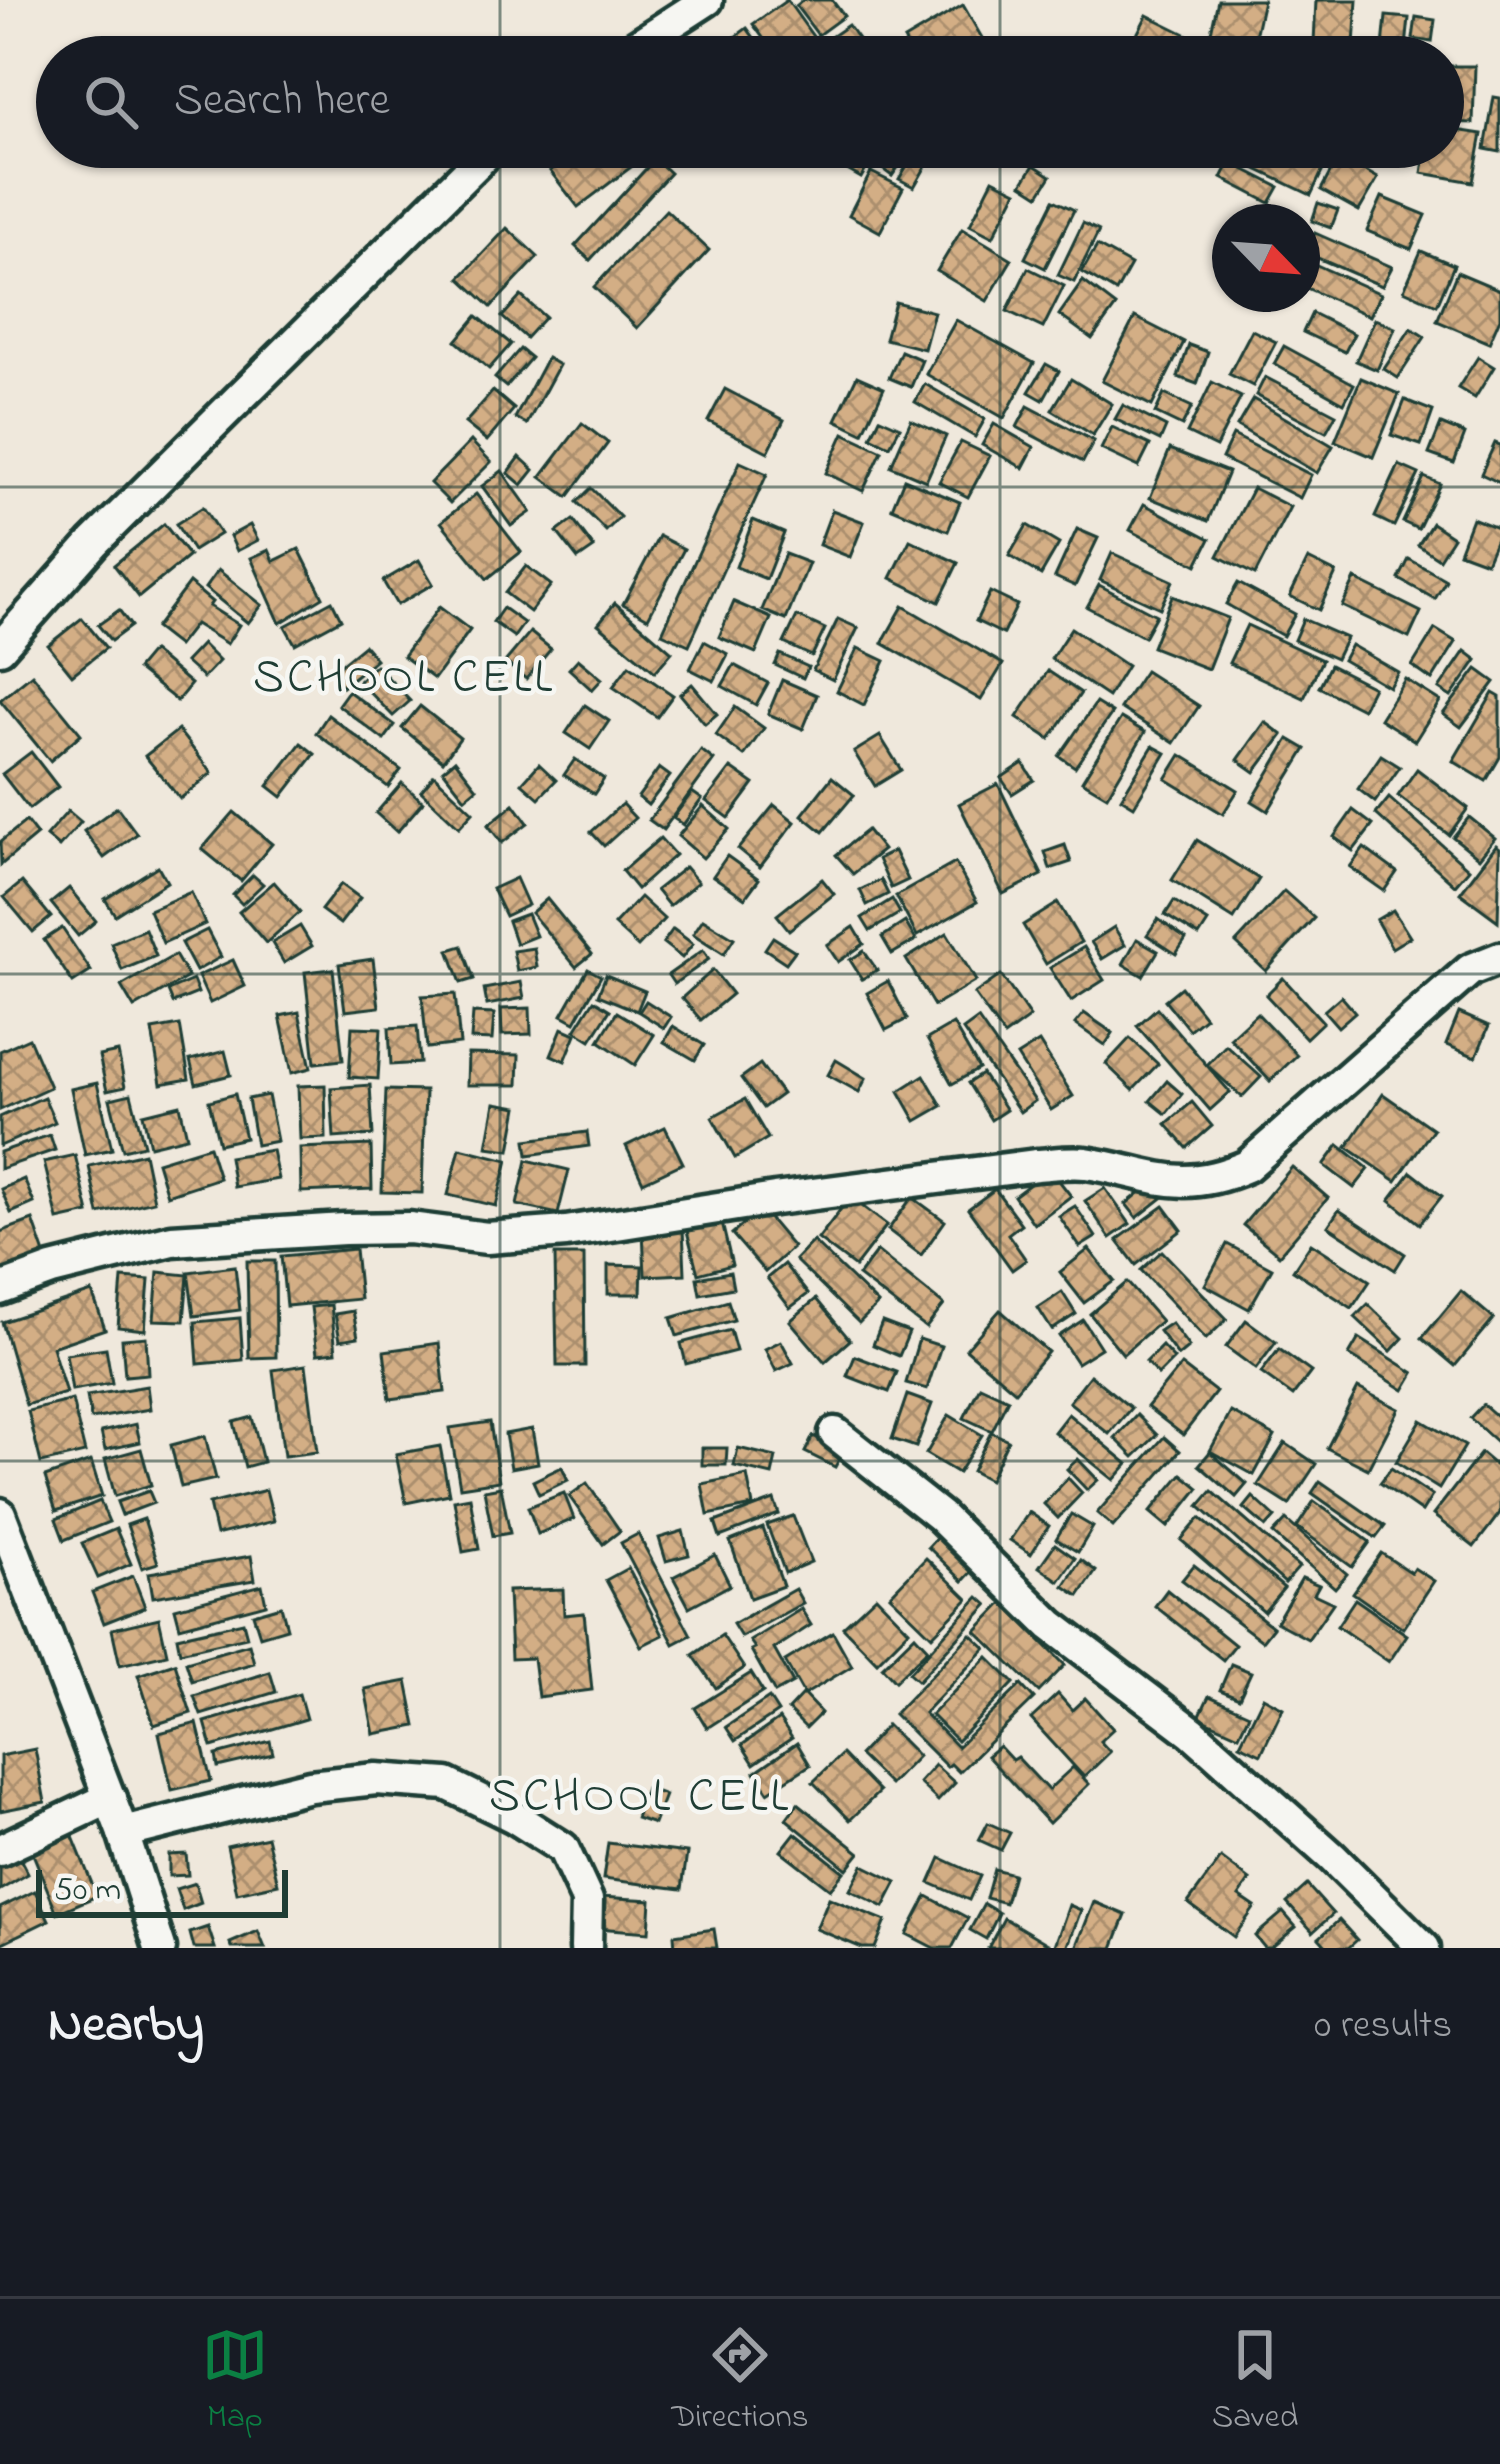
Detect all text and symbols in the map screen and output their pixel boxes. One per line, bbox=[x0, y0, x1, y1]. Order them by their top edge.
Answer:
search box bbox=[36, 36, 1464, 168]
icon: search bbox=[78, 69, 144, 135]
text: Search here bbox=[174, 69, 390, 135]
north arrow bbox=[1212, 204, 1320, 312]
district label: SCHOOL CELL bbox=[253, 644, 555, 714]
district label: SCHOOL CELL bbox=[489, 1763, 791, 1833]
scale bar bbox=[36, 1864, 288, 1917]
text: 50 m bbox=[54, 1867, 121, 1915]
text: Nearby bbox=[48, 1989, 204, 2064]
text: 0 results bbox=[1314, 1998, 1452, 2055]
tab: Map bbox=[202, 2322, 268, 2442]
tab: Directions bbox=[671, 2322, 809, 2442]
tab: Saved bbox=[1212, 2322, 1298, 2442]

